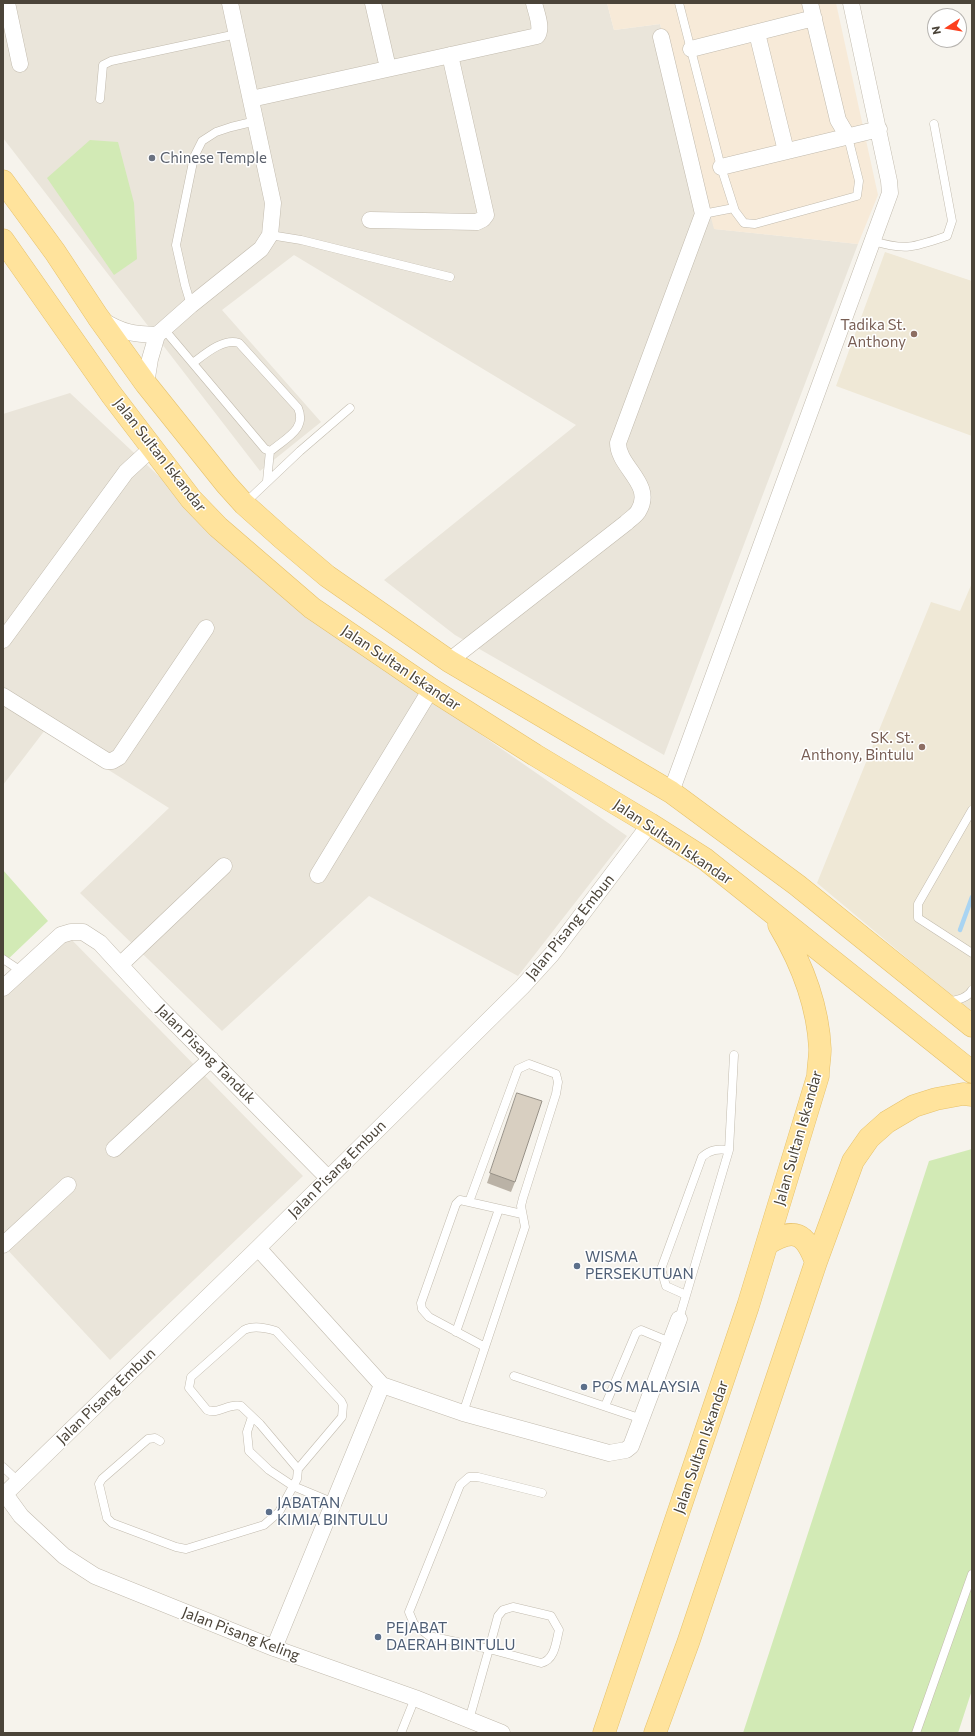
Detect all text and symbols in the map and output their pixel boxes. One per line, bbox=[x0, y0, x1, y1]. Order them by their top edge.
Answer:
north arrow bbox=[927, 8, 967, 48]
text: N bbox=[929, 25, 943, 36]
place label: Chinese Temple bbox=[160, 149, 267, 167]
marker: Chinese Temple bbox=[147, 153, 157, 163]
place label: Tadika St. Anthony bbox=[840, 316, 906, 351]
marker: Tadika St. Anthony bbox=[909, 329, 919, 339]
street label: Jalan Sultan Iskandar bbox=[110, 394, 210, 516]
street label: Jalan Sultan Iskandar bbox=[338, 621, 464, 715]
place label: SK. St. Anthony, Bintulu bbox=[801, 729, 914, 764]
marker: SK. St. Anthony, Bintulu bbox=[917, 742, 927, 752]
street label: Jalan Sultan Iskandar bbox=[610, 795, 736, 889]
street label: Jalan Pisang Embun bbox=[522, 871, 618, 983]
street label: Jalan Pisang Tanduk bbox=[153, 1001, 259, 1107]
street label: Jalan Sultan Iskandar bbox=[770, 1068, 826, 1208]
street label: Jalan Pisang Embun bbox=[284, 1116, 390, 1222]
place label: WISMA PERSEKUTUAN bbox=[585, 1248, 694, 1283]
marker: WISMA PERSEKUTUAN bbox=[572, 1261, 582, 1271]
street label: Jalan Pisang Embun bbox=[53, 1344, 159, 1448]
place label: POS MALAYSIA bbox=[592, 1378, 700, 1396]
street label: Jalan Sultan Iskandar bbox=[670, 1378, 732, 1516]
marker: POS MALAYSIA bbox=[579, 1382, 589, 1392]
place label: JABATAN KIMIA BINTULU bbox=[277, 1494, 388, 1529]
marker: JABATAN KIMIA BINTULU bbox=[264, 1507, 274, 1517]
street label: Jalan Pisang Keling bbox=[180, 1603, 302, 1665]
place label: PEJABAT DAERAH BINTULU bbox=[386, 1619, 516, 1654]
marker: PEJABAT DAERAH BINTULU bbox=[373, 1632, 383, 1642]

